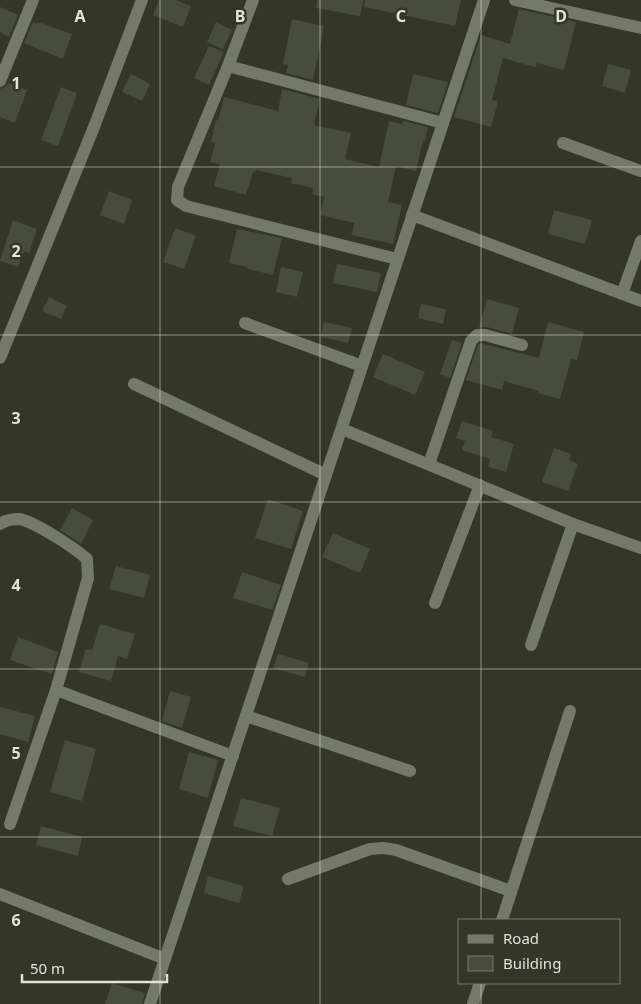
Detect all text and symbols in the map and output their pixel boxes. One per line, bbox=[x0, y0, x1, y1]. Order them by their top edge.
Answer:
text: A bbox=[74, 5, 86, 27]
text: B bbox=[235, 5, 245, 27]
text: C bbox=[396, 5, 406, 27]
text: D bbox=[555, 5, 567, 27]
text: 1 bbox=[11, 72, 21, 94]
text: 2 bbox=[11, 240, 21, 262]
text: 3 bbox=[11, 407, 21, 429]
text: 4 bbox=[11, 574, 21, 596]
text: 5 bbox=[11, 742, 21, 764]
text: 6 bbox=[11, 909, 21, 931]
legend bbox=[458, 919, 621, 984]
text: Road bbox=[503, 928, 539, 948]
scale bar bbox=[22, 952, 168, 984]
text: Building bbox=[503, 953, 561, 973]
text: 50 m bbox=[30, 958, 65, 978]

